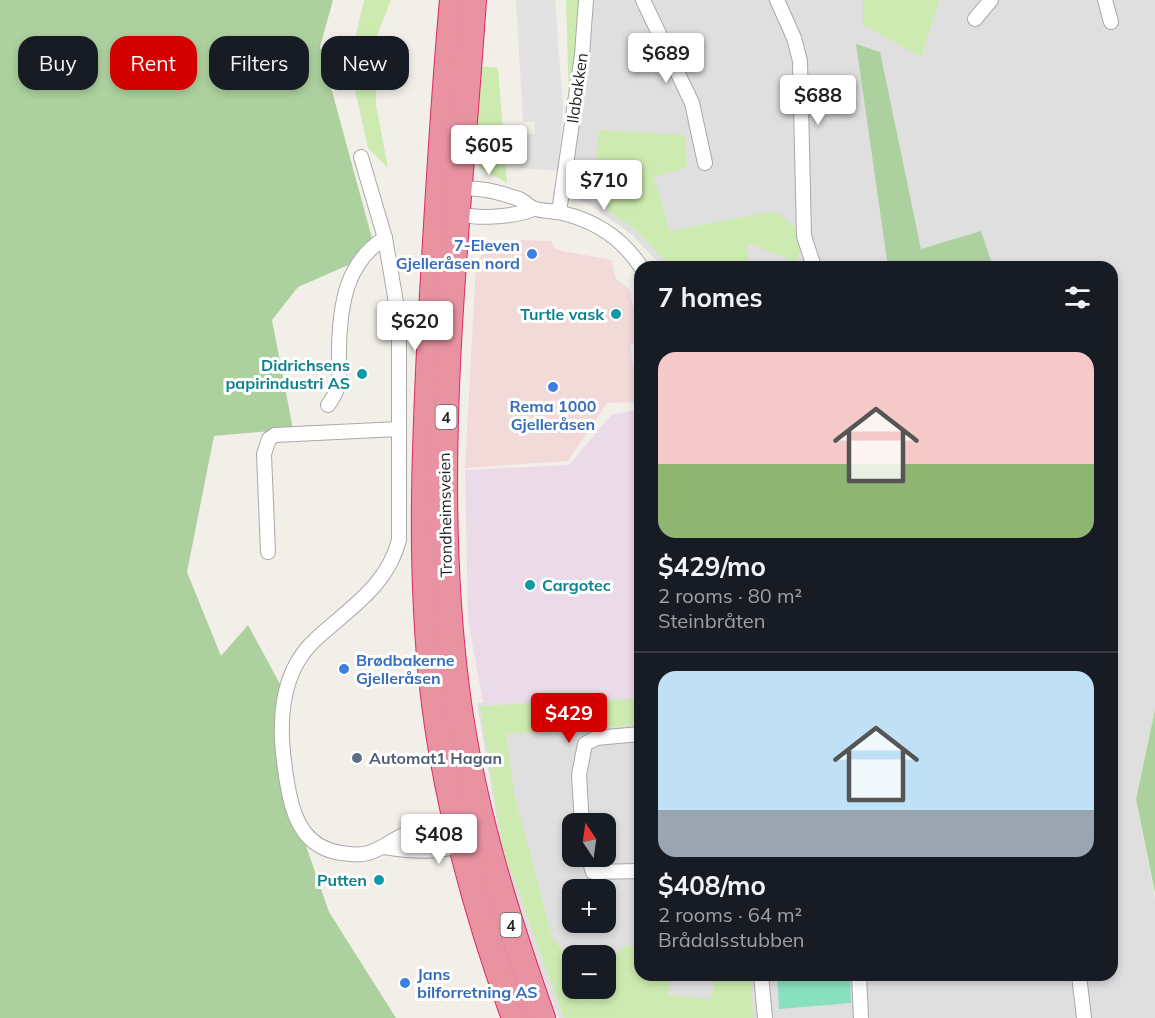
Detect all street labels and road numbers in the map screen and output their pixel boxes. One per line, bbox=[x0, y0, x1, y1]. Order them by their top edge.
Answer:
street label: Ilabakken bbox=[562, 51, 592, 125]
road number: 4 bbox=[436, 405, 456, 429]
street label: Trondheimsveien bbox=[434, 452, 456, 578]
road number: 4 bbox=[500, 913, 522, 937]

